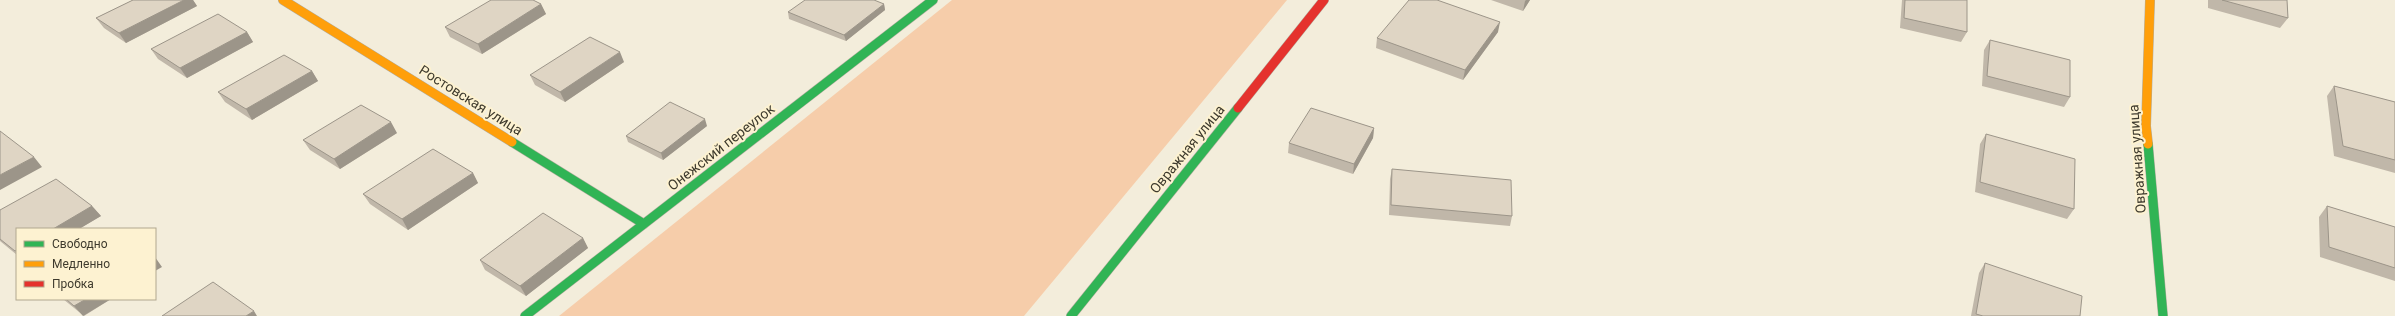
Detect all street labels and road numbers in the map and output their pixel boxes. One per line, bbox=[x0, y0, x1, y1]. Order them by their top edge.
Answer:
street label: Ростовская улица bbox=[416, 62, 526, 138]
street label: Онежский переулок bbox=[664, 100, 778, 194]
street label: Овражная улица bbox=[1146, 102, 1228, 196]
street label: Овражная улица bbox=[2125, 104, 2149, 214]

